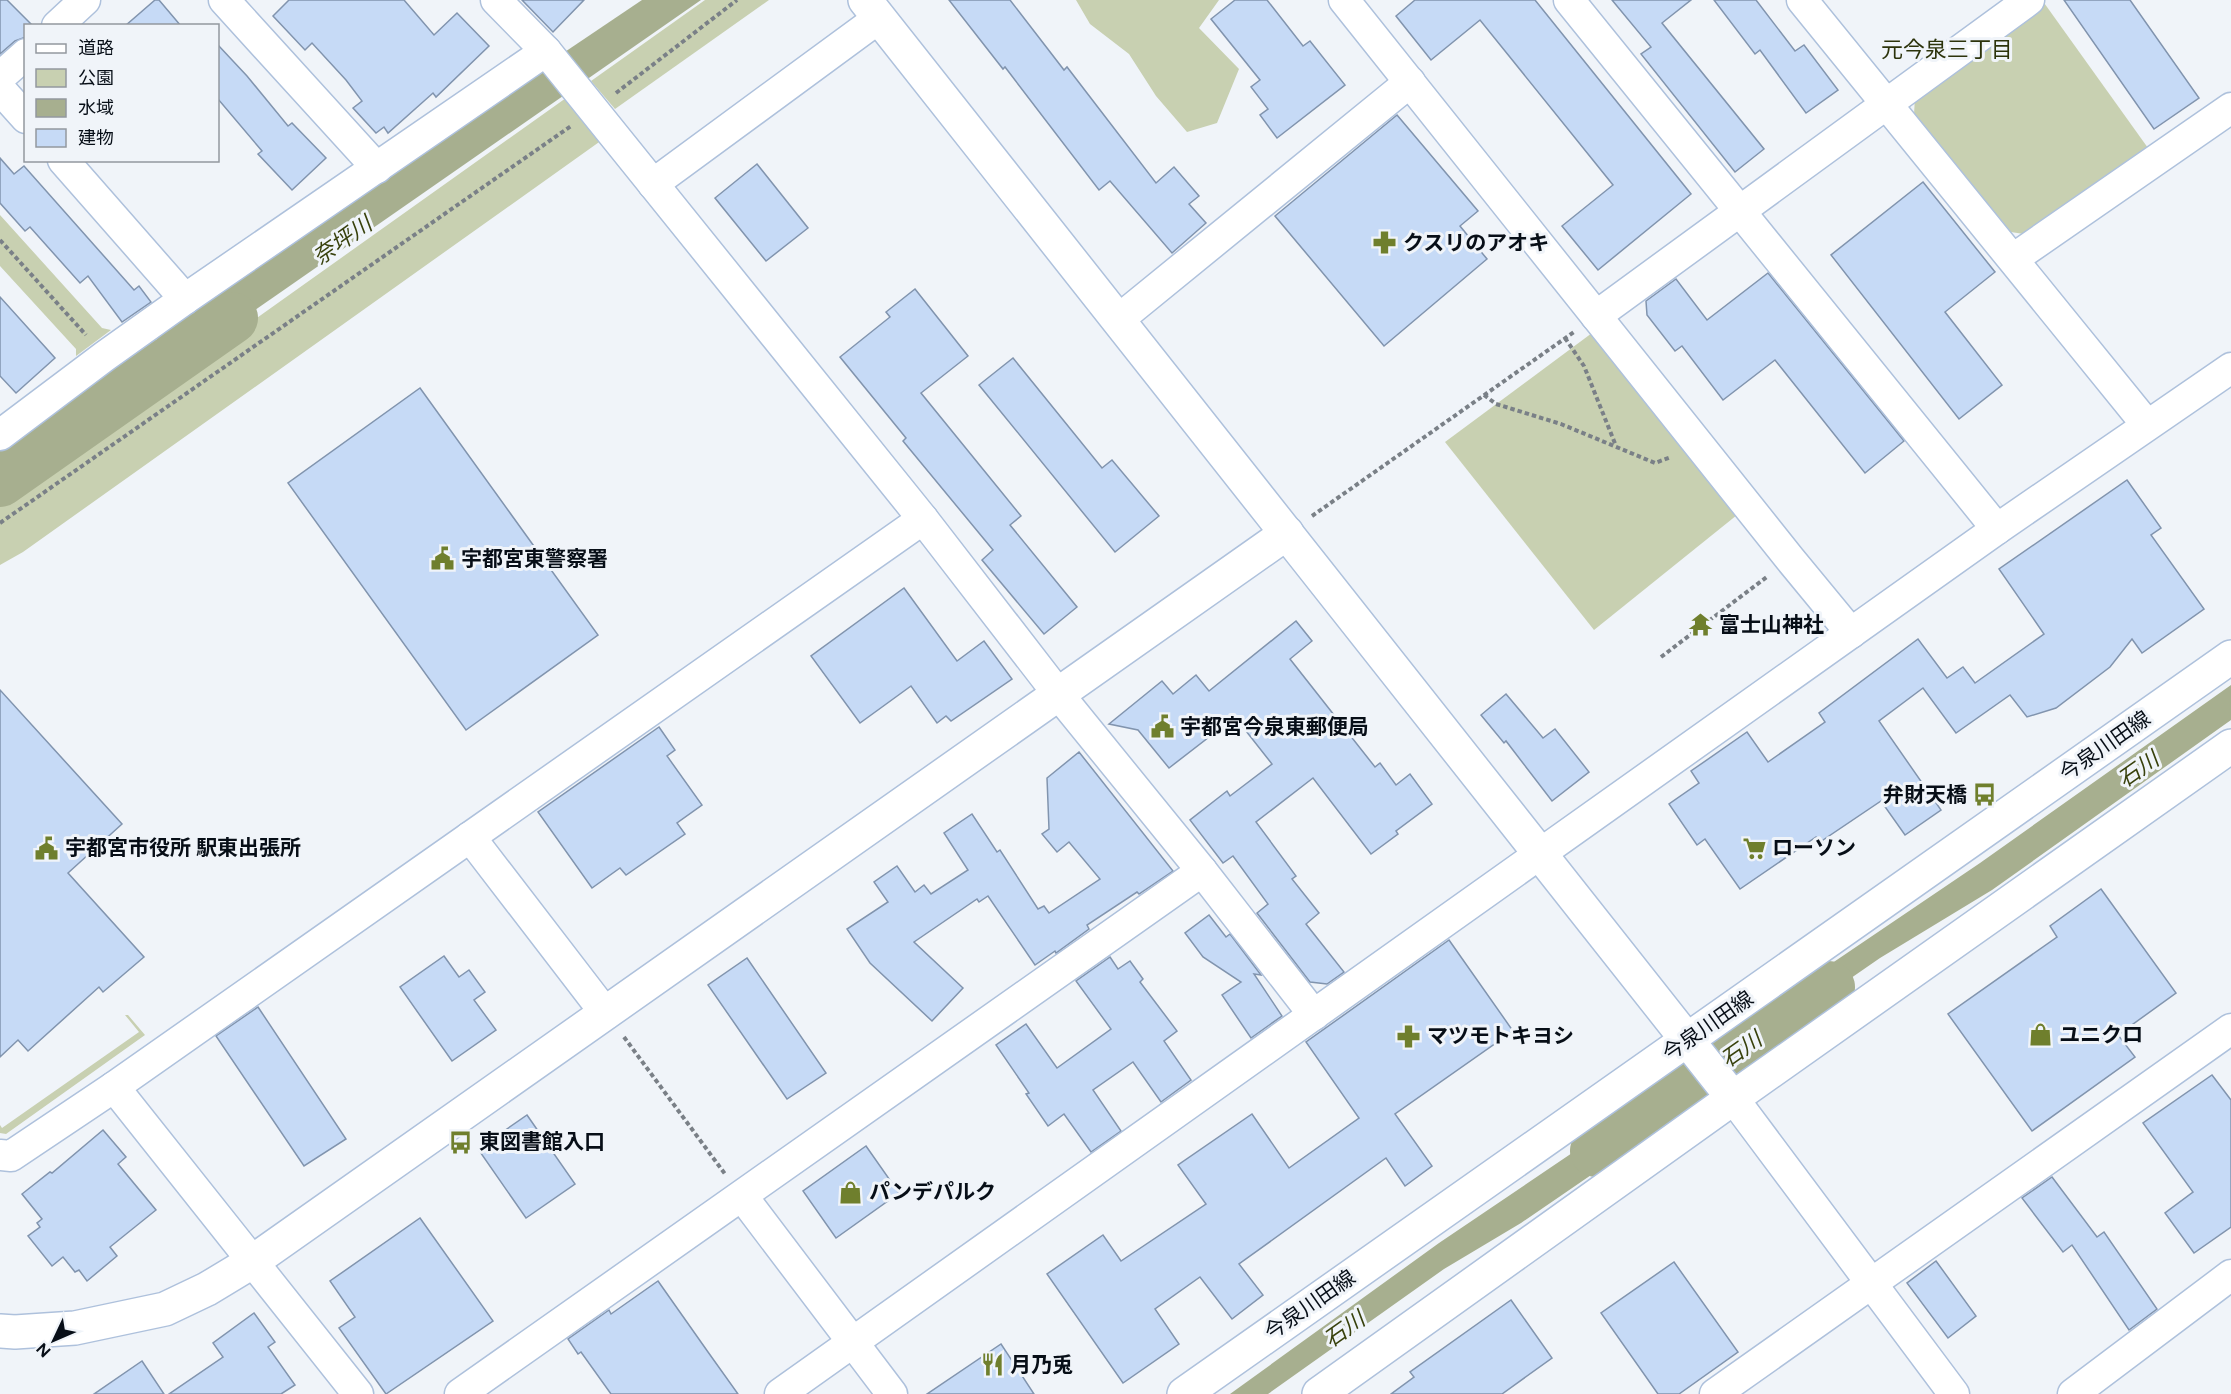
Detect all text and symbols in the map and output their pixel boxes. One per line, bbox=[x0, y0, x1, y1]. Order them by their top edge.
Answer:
legend bbox=[24, 24, 219, 162]
district label: 元今泉三丁目 bbox=[1881, 36, 2013, 63]
text: 道路 bbox=[78, 37, 114, 59]
text: 公園 bbox=[78, 67, 114, 89]
text: 水域 bbox=[78, 97, 114, 119]
text: 建物 bbox=[78, 127, 114, 149]
water label: 奈坪川 bbox=[308, 209, 379, 270]
pharmacy icon: クスリのアオキ bbox=[1372, 230, 1398, 256]
place label: クスリのアオキ bbox=[1403, 230, 1549, 255]
public building icon: 宇都宮東警察署 bbox=[430, 546, 456, 572]
place label: 宇都宮東警察署 bbox=[461, 546, 608, 571]
temple icon: 富士山神社 bbox=[1688, 612, 1714, 638]
place label: 富士山神社 bbox=[1719, 612, 1824, 637]
street label: 今泉川田線 bbox=[2055, 705, 2155, 786]
public building icon: 宇都宮今泉東郵便局 bbox=[1149, 714, 1175, 740]
place label: 宇都宮今泉東郵便局 bbox=[1180, 714, 1369, 739]
water label: 石川 bbox=[2113, 745, 2166, 793]
place label: 弁財天橋 bbox=[1883, 782, 1967, 807]
bus stop icon: 弁財天橋 bbox=[1972, 782, 1998, 808]
public building icon: 宇都宮市役所 駅東出張所 bbox=[34, 835, 60, 861]
place label: 宇都宮市役所 駅東出張所 bbox=[65, 835, 301, 860]
supermarket icon: ローソン bbox=[1741, 835, 1767, 861]
place label: ローソン bbox=[1772, 835, 1856, 860]
street label: 今泉川田線 bbox=[1658, 985, 1758, 1066]
shop icon: ユニクロ bbox=[2028, 1022, 2054, 1048]
place label: ユニクロ bbox=[2059, 1022, 2143, 1047]
pharmacy icon: マツモトキヨシ bbox=[1396, 1023, 1422, 1049]
place label: マツモトキヨシ bbox=[1427, 1023, 1574, 1048]
water label: 石川 bbox=[1716, 1025, 1769, 1073]
bus stop icon: 東図書館入口 bbox=[448, 1129, 474, 1155]
place label: 東図書館入口 bbox=[479, 1129, 605, 1154]
shop icon: パンデパルク bbox=[838, 1179, 864, 1205]
place label: パンデパルク bbox=[869, 1179, 996, 1204]
street label: 今泉川田線 bbox=[1260, 1264, 1360, 1345]
water label: 石川 bbox=[1319, 1305, 1372, 1353]
north arrow bbox=[24, 1310, 84, 1370]
text: N bbox=[32, 1339, 55, 1361]
restaurant icon: 月乃兎 bbox=[979, 1352, 1005, 1378]
place label: 月乃兎 bbox=[1010, 1352, 1073, 1377]

